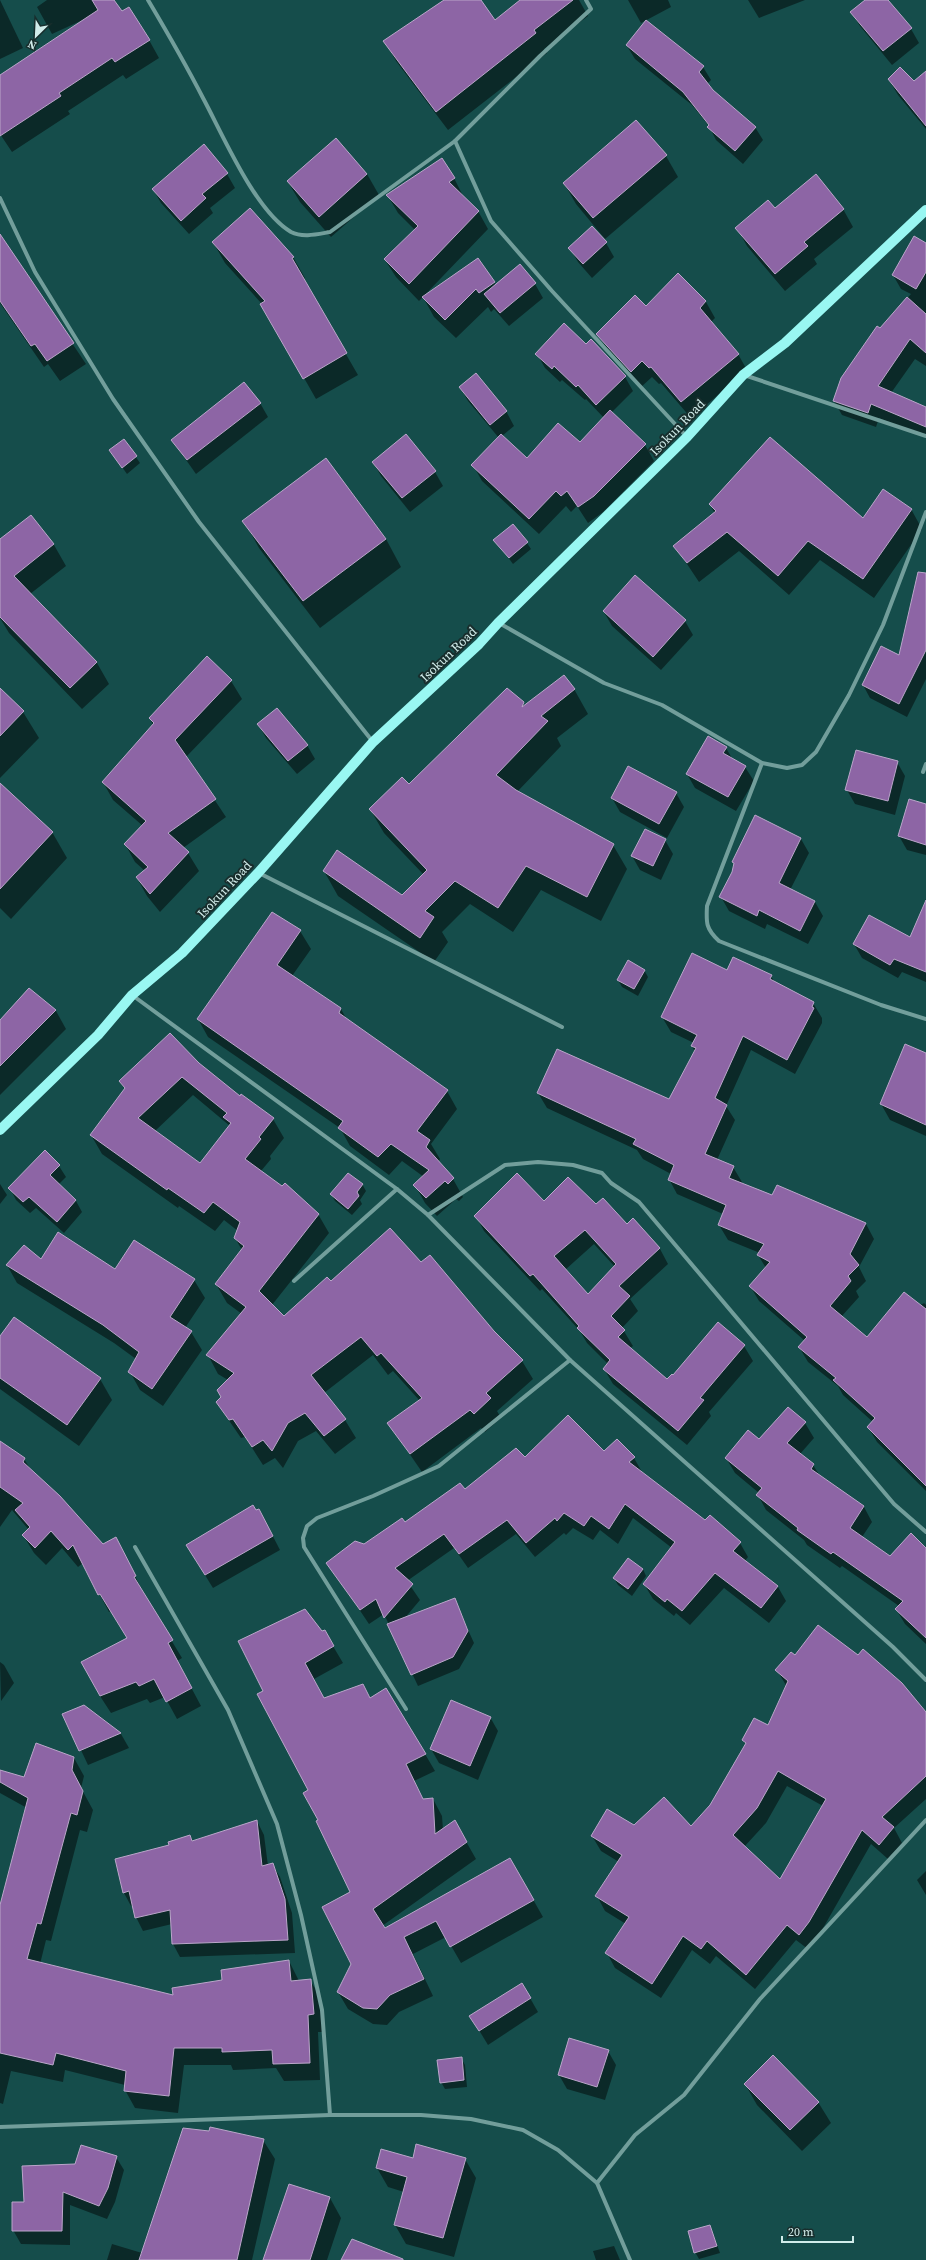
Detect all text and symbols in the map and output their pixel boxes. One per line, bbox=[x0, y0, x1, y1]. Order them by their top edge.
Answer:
north arrow bbox=[16, 16, 56, 56]
text: N bbox=[25, 36, 39, 53]
street label: Isokun Road bbox=[646, 395, 709, 459]
street label: Isokun Road bbox=[416, 623, 481, 686]
street label: Isokun Road bbox=[194, 857, 256, 922]
scale bar bbox=[782, 2218, 853, 2244]
text: 20 m bbox=[788, 2224, 814, 2240]

